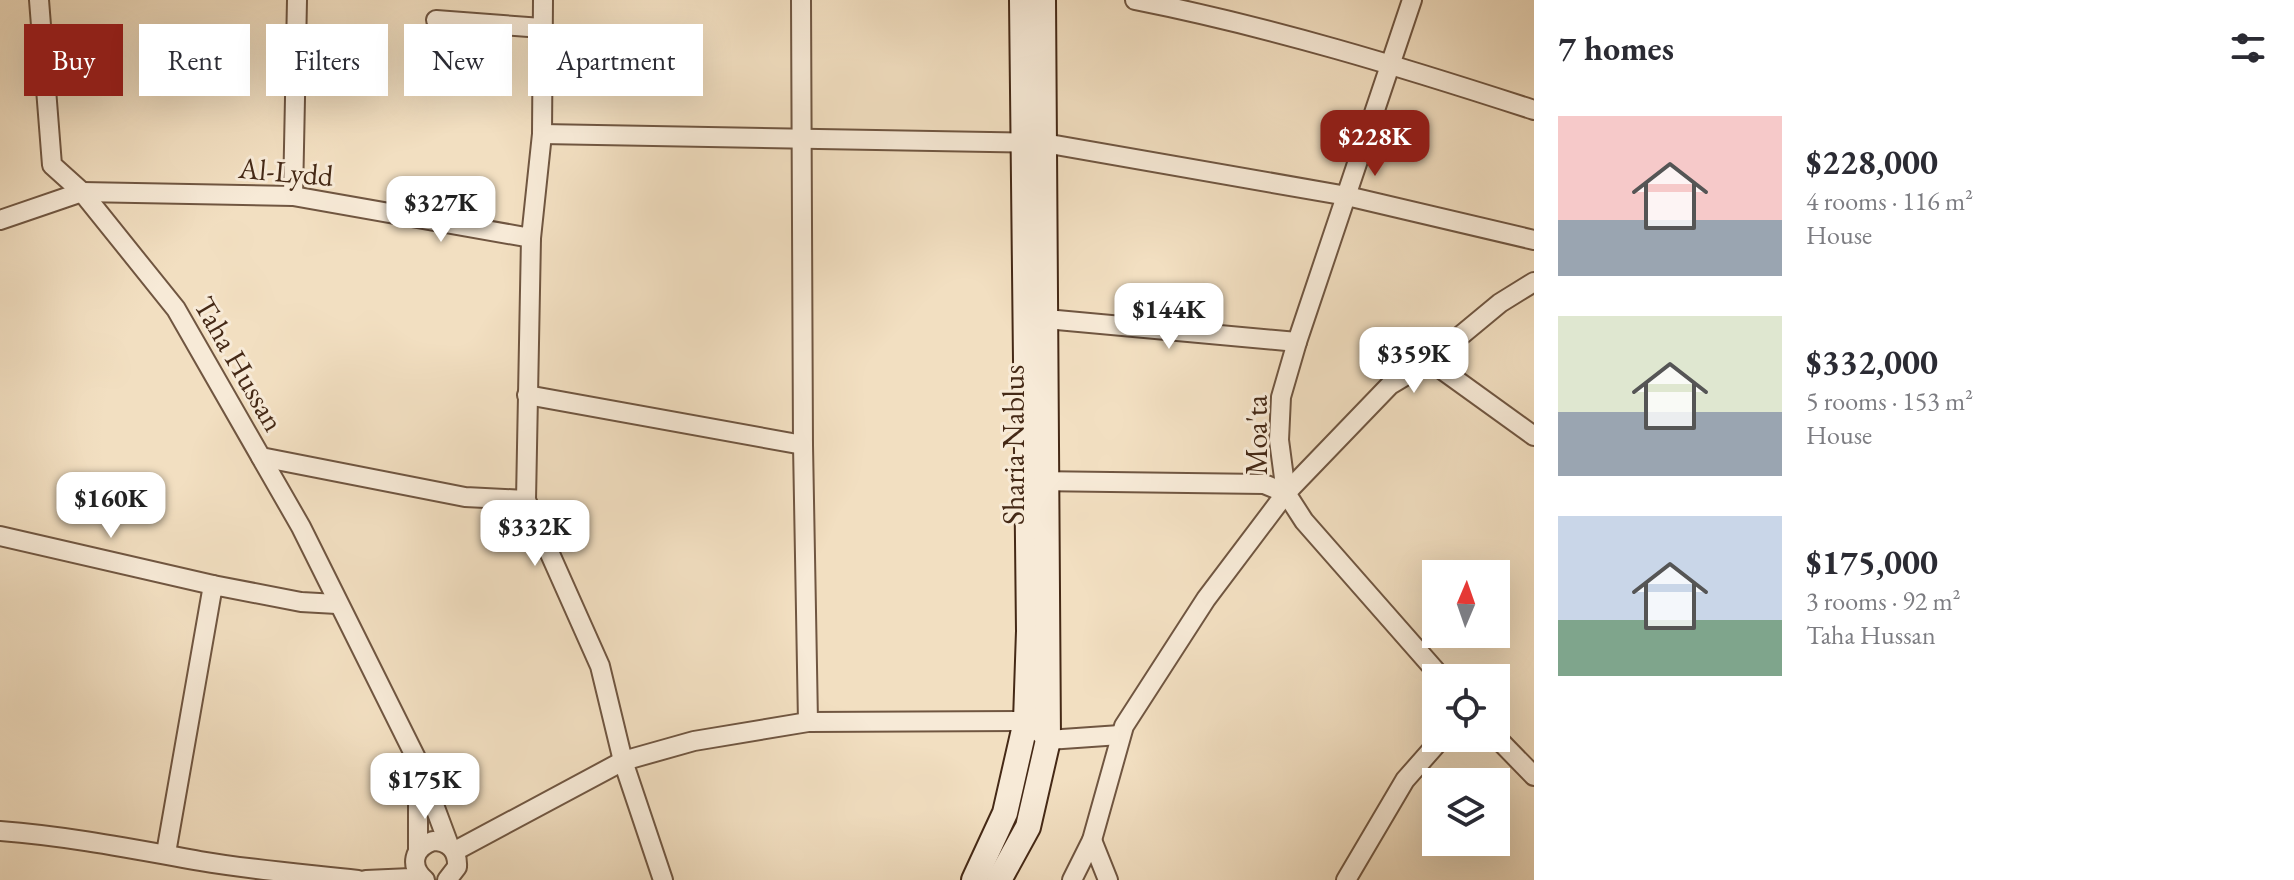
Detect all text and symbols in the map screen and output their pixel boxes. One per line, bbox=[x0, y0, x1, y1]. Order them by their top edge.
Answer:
chip: Buy bbox=[24, 24, 123, 96]
chip: Rent bbox=[139, 24, 250, 96]
chip: Filters bbox=[266, 24, 388, 96]
chip: New bbox=[404, 24, 512, 96]
chip: Apartment bbox=[528, 24, 703, 96]
text: 7 homes bbox=[1558, 26, 1674, 70]
icon: filters bbox=[2226, 26, 2270, 70]
pin: $228K bbox=[1319, 110, 1431, 178]
text: $228K bbox=[1338, 119, 1412, 153]
text: $228,000 bbox=[1806, 140, 1938, 184]
street label: Al-Lydd bbox=[236, 148, 336, 195]
icon: home bbox=[1622, 148, 1718, 244]
pin: $327K bbox=[385, 176, 497, 244]
text: 4 rooms · 116 m² bbox=[1806, 184, 1973, 218]
text: $327K bbox=[404, 185, 478, 219]
text: House bbox=[1806, 218, 1872, 252]
pin: $144K bbox=[1113, 283, 1225, 351]
street label: Taha Hussan bbox=[185, 289, 294, 438]
text: $144K bbox=[1132, 292, 1206, 326]
pin: $359K bbox=[1358, 327, 1470, 395]
text: $359K bbox=[1377, 336, 1451, 370]
text: $332,000 bbox=[1806, 340, 1938, 384]
icon: home bbox=[1622, 348, 1718, 444]
street label: Sharia Nablus bbox=[994, 365, 1033, 525]
text: 5 rooms · 153 m² bbox=[1806, 384, 1973, 418]
street label: Moa'ta bbox=[1237, 395, 1276, 475]
text: House bbox=[1806, 418, 1872, 452]
pin: $160K bbox=[55, 472, 167, 540]
text: $160K bbox=[74, 481, 148, 515]
pin: $332K bbox=[479, 500, 591, 568]
text: $332K bbox=[498, 509, 572, 543]
text: $175,000 bbox=[1806, 540, 1938, 584]
icon: home bbox=[1622, 548, 1718, 644]
north arrow bbox=[1422, 560, 1510, 648]
map controls bbox=[1422, 560, 1510, 856]
text: 3 rooms · 92 m² bbox=[1806, 584, 1961, 618]
text: Taha Hussan bbox=[1806, 618, 1936, 652]
button: locate bbox=[1422, 664, 1510, 752]
pin: $175K bbox=[369, 753, 481, 821]
text: $175K bbox=[388, 762, 462, 796]
button: layers bbox=[1422, 768, 1510, 856]

